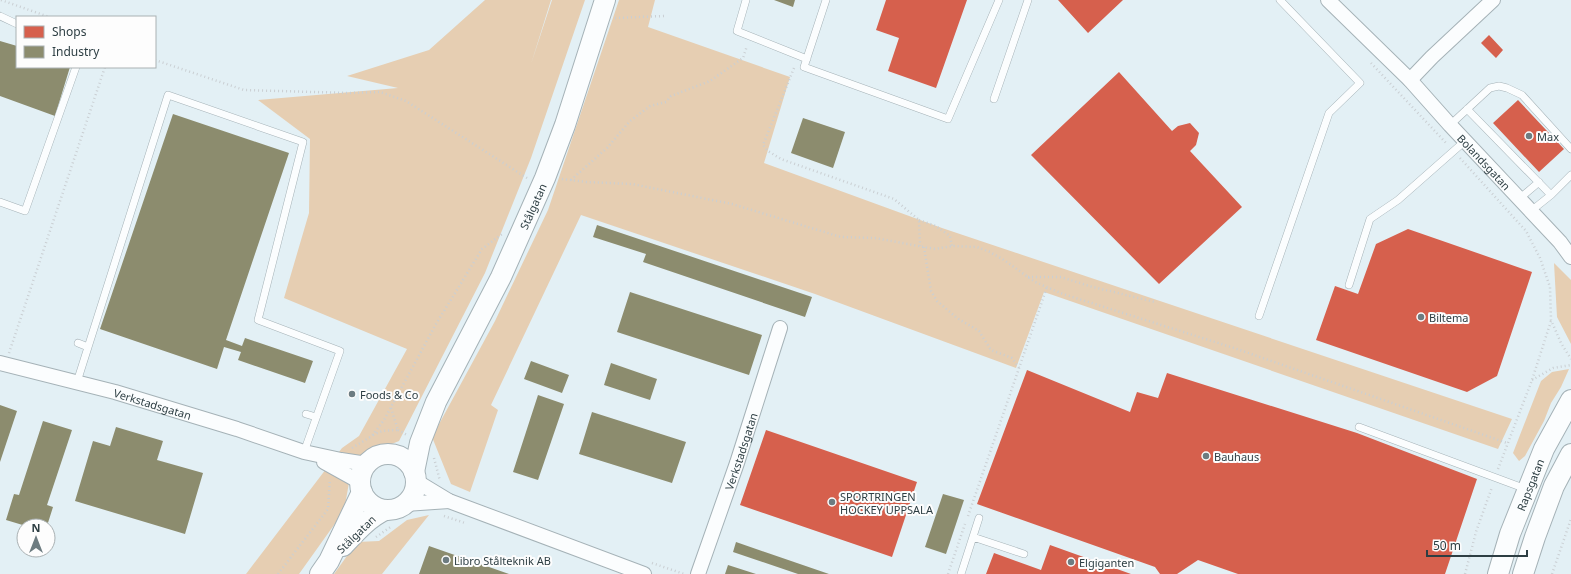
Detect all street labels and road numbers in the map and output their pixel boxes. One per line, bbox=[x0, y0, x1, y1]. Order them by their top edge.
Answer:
street label: Bolandsgatan bbox=[1454, 130, 1514, 193]
street label: Stålgatan bbox=[516, 181, 549, 232]
street label: Verkstadsgatan bbox=[112, 385, 193, 422]
street label: Verkstadsgatan bbox=[721, 411, 760, 492]
street label: Rapsgatan bbox=[1513, 456, 1547, 513]
street label: Stålgatan bbox=[333, 512, 379, 556]

